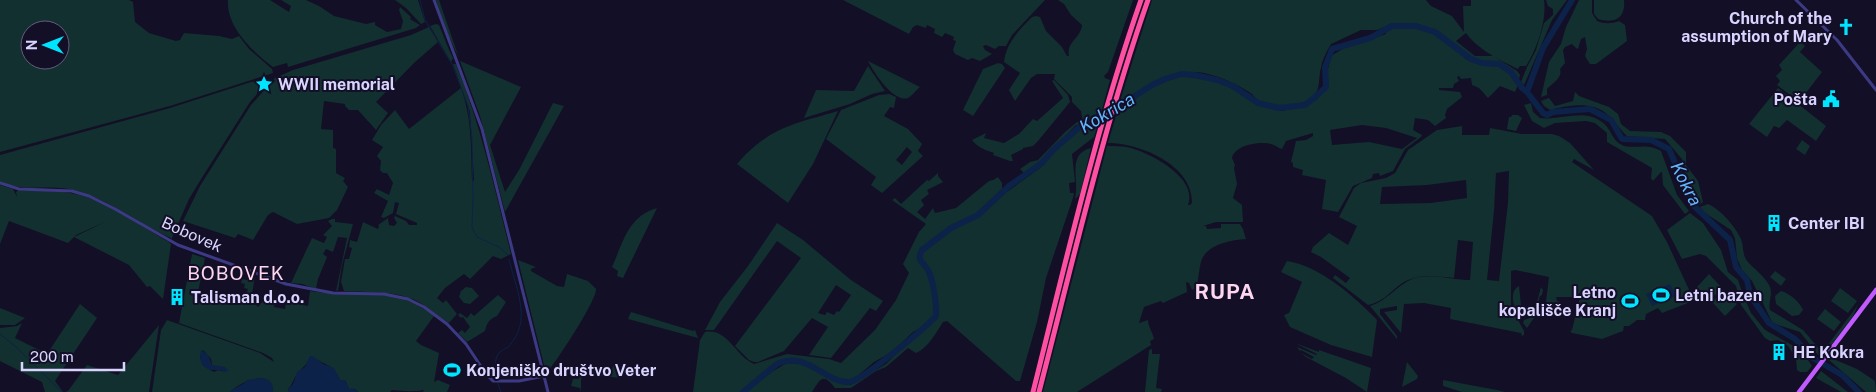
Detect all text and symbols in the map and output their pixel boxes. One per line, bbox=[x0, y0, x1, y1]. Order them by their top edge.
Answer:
place label: Church of the assumption of Mary bbox=[1681, 9, 1832, 46]
church icon: Church of the assumption of Mary bbox=[1836, 17, 1856, 37]
north arrow bbox=[20, 20, 70, 70]
text: N bbox=[24, 40, 40, 50]
place icon: WWII memorial bbox=[254, 74, 274, 94]
place label: WWII memorial bbox=[278, 75, 395, 94]
water label: Kokrica bbox=[1075, 88, 1138, 137]
public building icon: Pošta bbox=[1821, 89, 1841, 109]
place label: Pošta bbox=[1774, 90, 1817, 109]
water label: Kokra bbox=[1666, 158, 1706, 209]
street label: Bobovek bbox=[159, 213, 225, 256]
building icon: Center IBI bbox=[1764, 213, 1784, 233]
place label: Center IBI bbox=[1788, 214, 1865, 233]
district label: BOBOVEK bbox=[187, 262, 285, 284]
district label: RUPA bbox=[1195, 279, 1255, 304]
place label: Letno kopališče Kranj bbox=[1499, 283, 1616, 320]
sports icon: Letni bazen bbox=[1651, 285, 1671, 305]
place label: Letni bazen bbox=[1675, 286, 1762, 305]
building icon: Talisman d.o.o. bbox=[167, 287, 187, 307]
place label: Talisman d.o.o. bbox=[191, 288, 304, 307]
sports icon: Letno kopališče Kranj bbox=[1620, 291, 1640, 311]
scale bar bbox=[22, 340, 125, 372]
building icon: HE Kokra bbox=[1769, 342, 1789, 362]
place label: HE Kokra bbox=[1793, 343, 1864, 362]
text: 200 m bbox=[30, 348, 74, 365]
sports icon: Konjeniško društvo Veter bbox=[442, 360, 462, 380]
place label: Konjeniško društvo Veter bbox=[466, 361, 657, 380]

